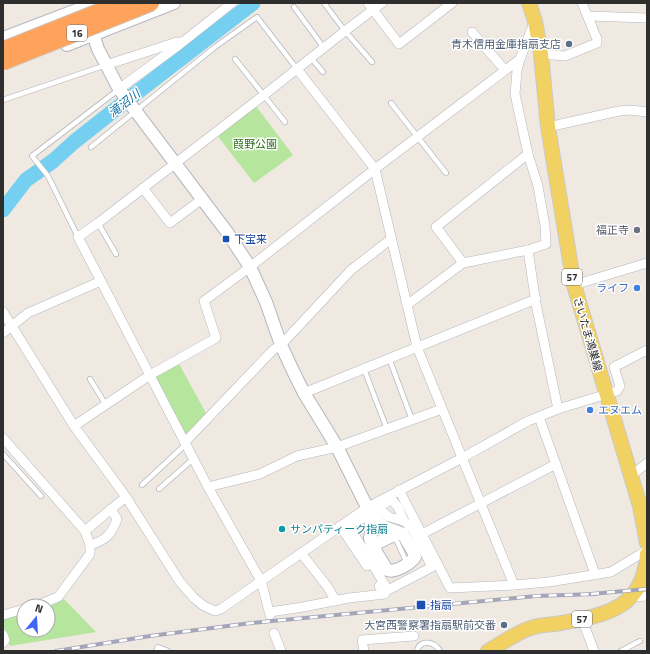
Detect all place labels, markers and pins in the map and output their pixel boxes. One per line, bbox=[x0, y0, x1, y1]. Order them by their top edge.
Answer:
place label: 青木信用金庫指扇支店 bbox=[451, 36, 561, 52]
marker: 青木信用金庫指扇支店 bbox=[564, 39, 574, 49]
place label: 福正寺 bbox=[596, 222, 629, 238]
marker: 福正寺 bbox=[632, 225, 642, 235]
place label: 下宝来 bbox=[234, 231, 267, 247]
marker: 下宝来 bbox=[221, 234, 231, 244]
place label: ライフ bbox=[596, 280, 629, 296]
marker: ライフ bbox=[632, 283, 642, 293]
place label: エヌエム bbox=[598, 402, 642, 418]
marker: エヌエム bbox=[585, 405, 595, 415]
place label: サンパティーク指扇 bbox=[290, 521, 388, 537]
marker: サンパティーク指扇 bbox=[277, 524, 287, 534]
place label: 指扇 bbox=[430, 597, 452, 613]
marker: 指扇 bbox=[415, 599, 427, 611]
place label: 大宮西警察署指扇駅前交番 bbox=[364, 617, 496, 633]
marker: 大宮西警察署指扇駅前交番 bbox=[499, 620, 509, 630]

